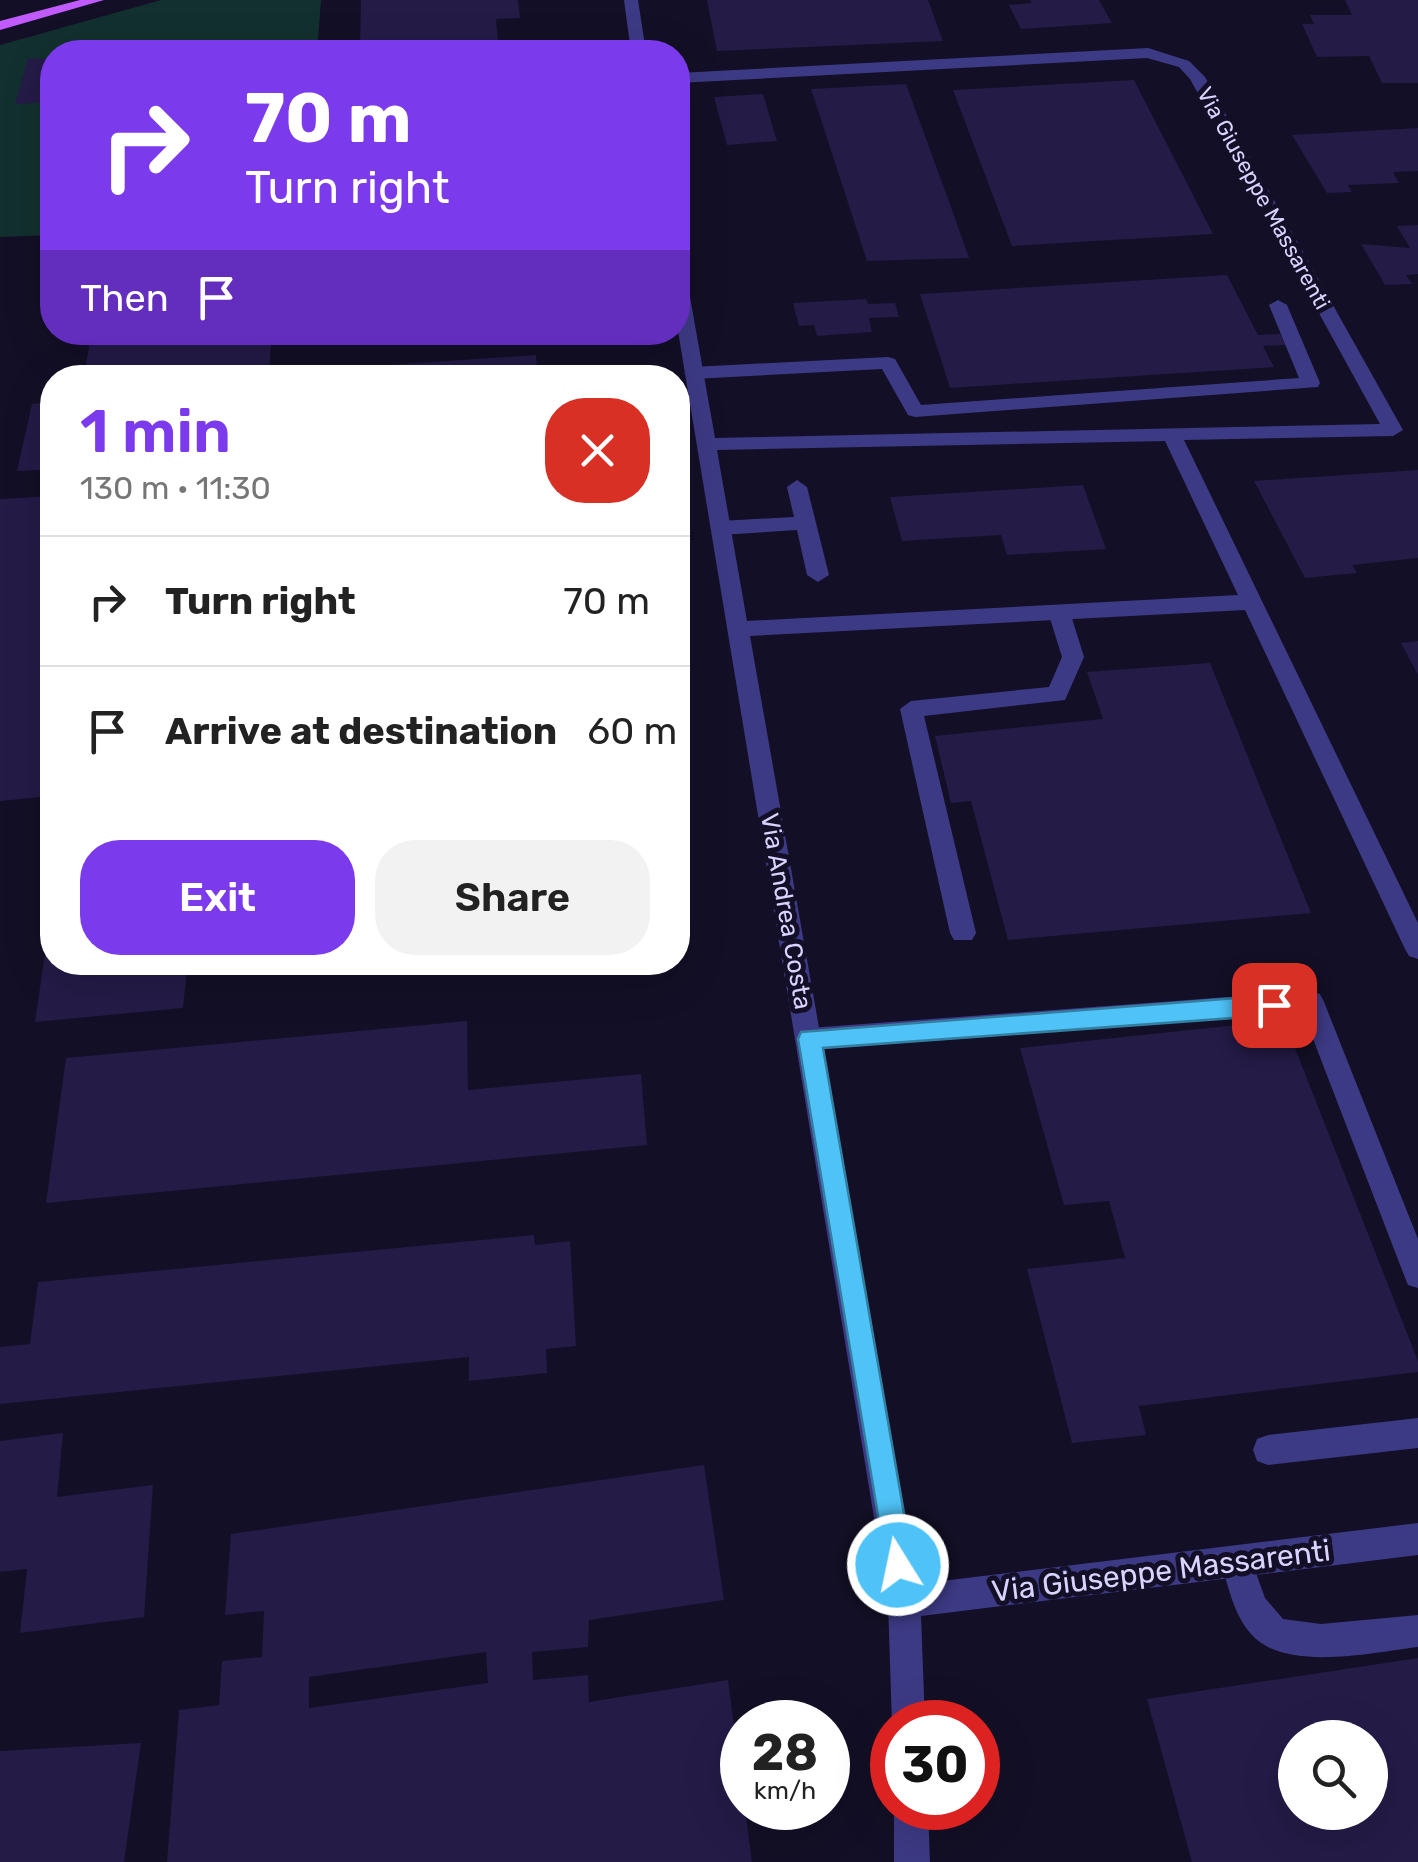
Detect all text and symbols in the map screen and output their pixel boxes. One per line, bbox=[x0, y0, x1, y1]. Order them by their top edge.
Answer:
text: 70 m bbox=[245, 77, 412, 160]
icon: right bbox=[80, 80, 210, 210]
street label: Via Giuseppe Massarenti bbox=[1191, 82, 1336, 314]
text: Turn right bbox=[245, 161, 449, 214]
icon: arrive bbox=[189, 270, 244, 325]
text: Then bbox=[80, 275, 169, 321]
text: 1 min bbox=[80, 396, 231, 467]
button: close bbox=[545, 398, 650, 503]
text: 130 m · 11:30 bbox=[80, 469, 271, 507]
icon: right bbox=[80, 574, 135, 629]
text: Turn right bbox=[165, 578, 356, 624]
text: 70 m bbox=[563, 578, 650, 624]
icon: arrive bbox=[80, 704, 135, 759]
text: Arrive at destination bbox=[165, 708, 557, 754]
text: 60 m bbox=[587, 708, 677, 754]
street label: Via Andrea Costa bbox=[755, 811, 818, 1012]
button: Exit bbox=[80, 840, 355, 955]
button: Share bbox=[375, 840, 650, 955]
pin bbox=[1232, 963, 1317, 1048]
icon: arrive bbox=[1247, 978, 1302, 1033]
position arrow bbox=[846, 1513, 950, 1617]
street label: Via Giuseppe Massarenti bbox=[990, 1532, 1332, 1610]
speed limit sign: 30 bbox=[870, 1700, 1000, 1830]
map controls bbox=[1278, 1720, 1388, 1830]
button: search bbox=[1278, 1720, 1388, 1830]
text: 28 bbox=[752, 1723, 818, 1783]
text: km/h bbox=[754, 1776, 816, 1805]

